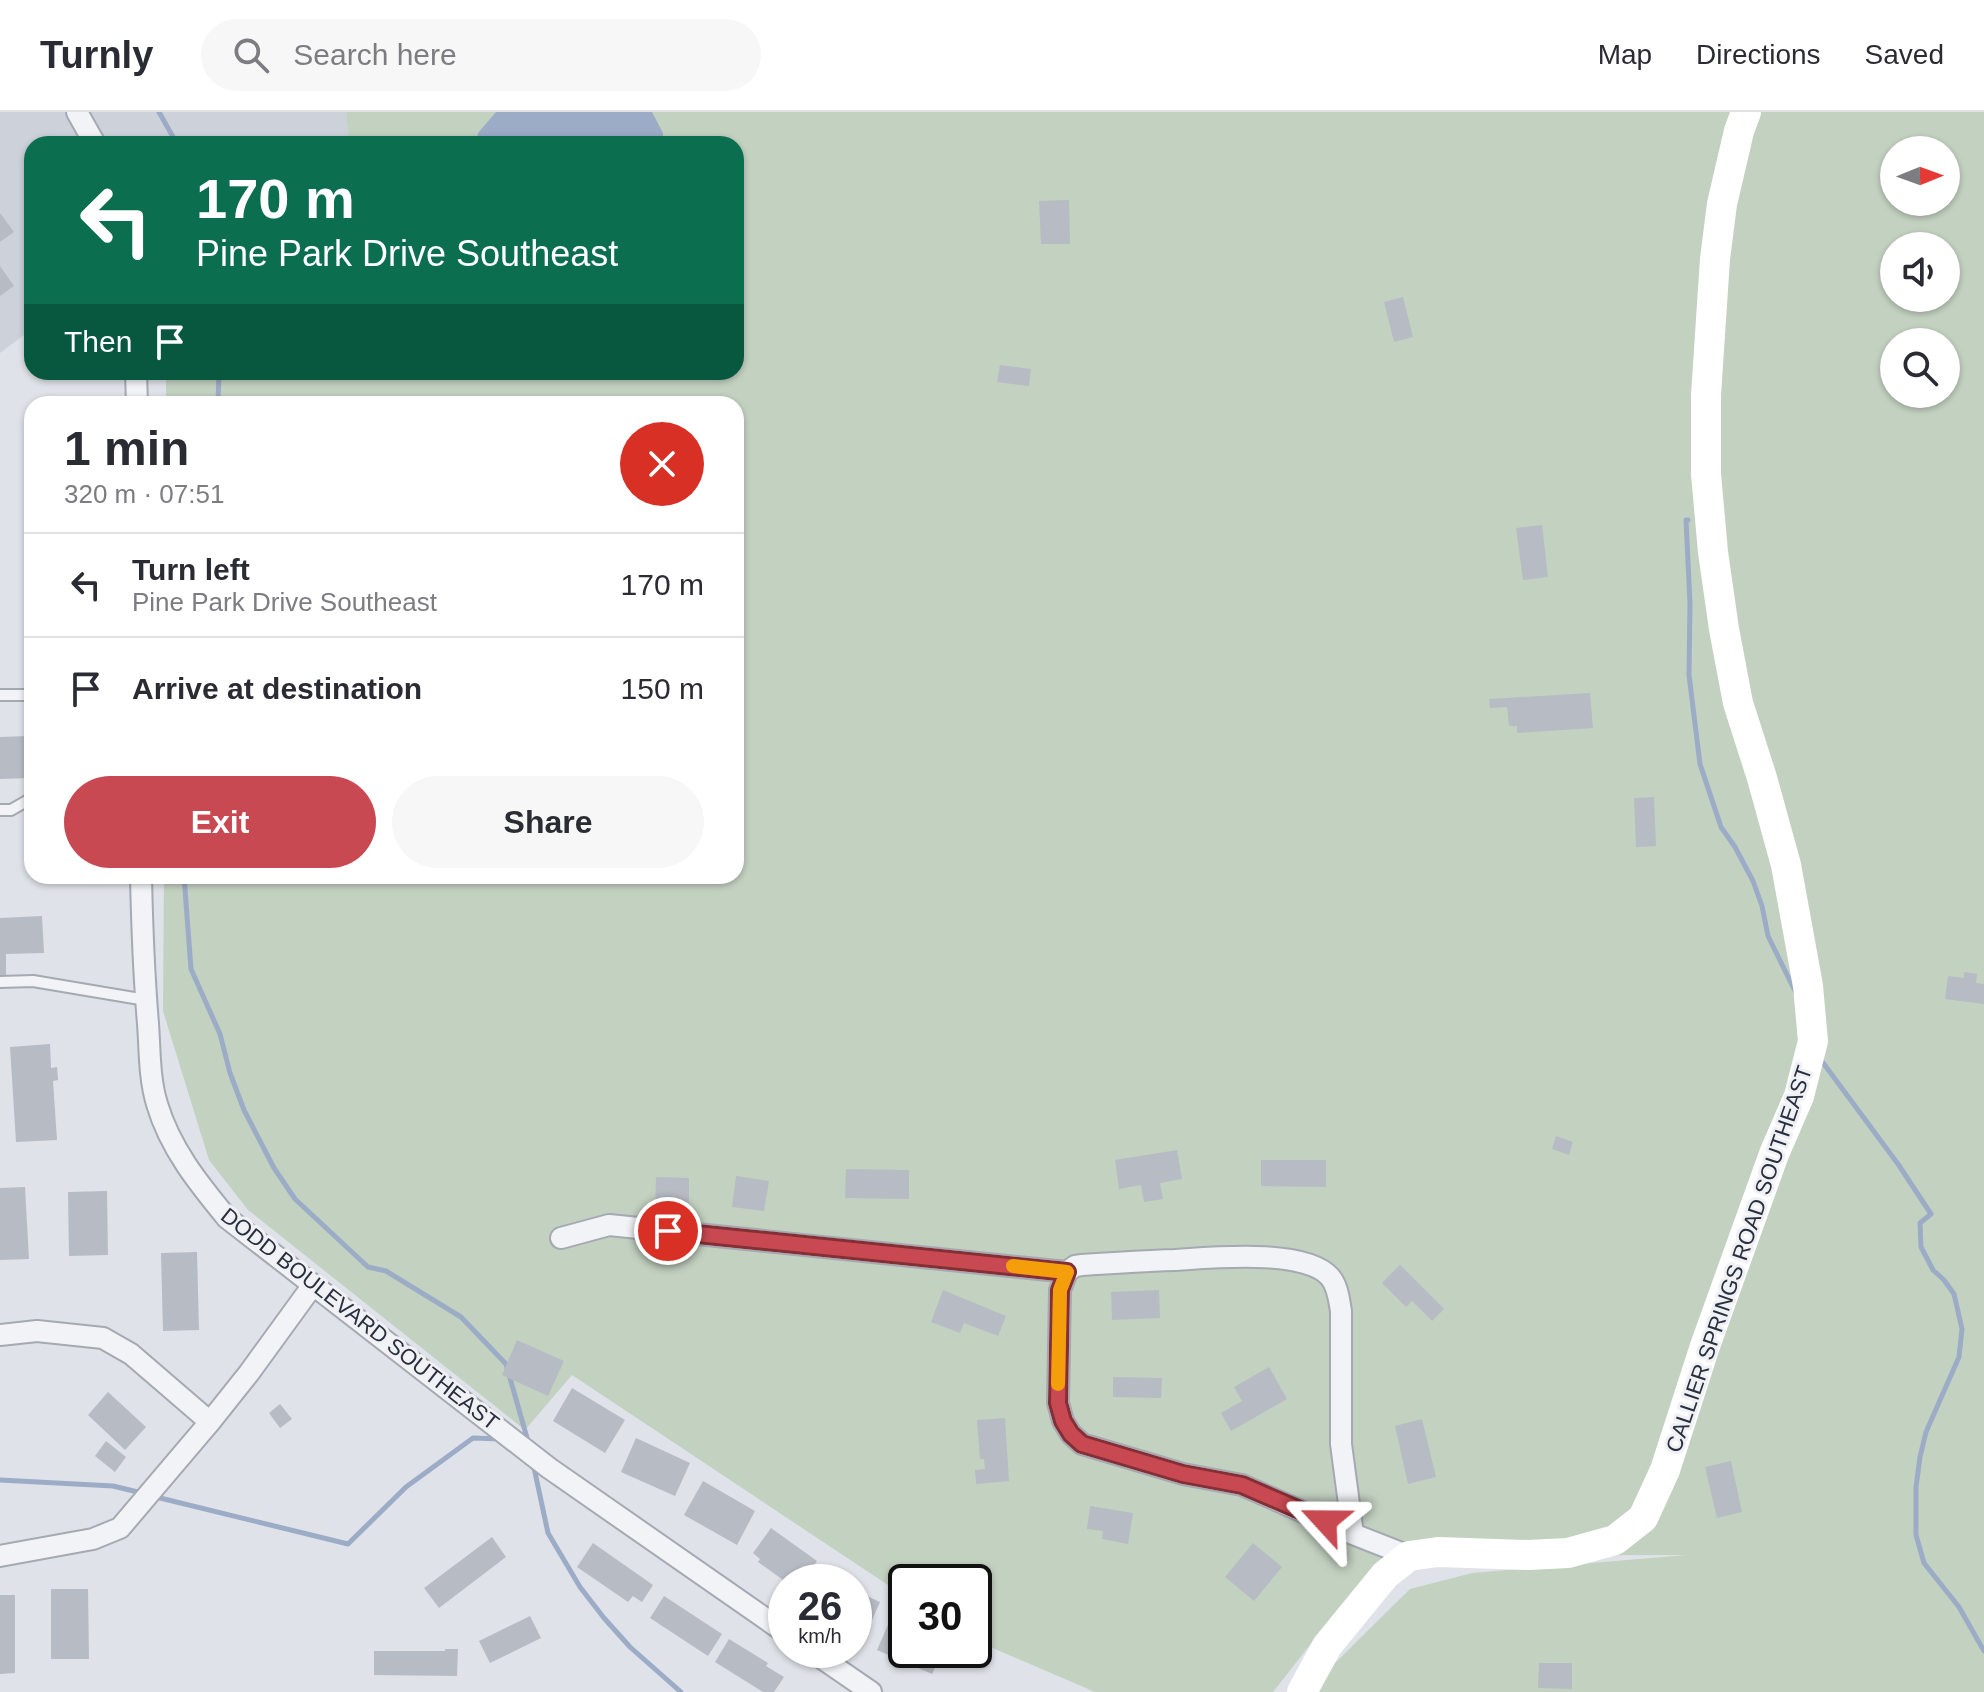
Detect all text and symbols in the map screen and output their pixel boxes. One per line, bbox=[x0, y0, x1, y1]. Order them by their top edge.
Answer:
search box bbox=[201, 19, 761, 91]
icon: search bbox=[229, 33, 273, 77]
text: Turnly bbox=[40, 34, 153, 76]
text: Search here bbox=[293, 38, 457, 71]
text: Map bbox=[1598, 39, 1652, 70]
text: Directions bbox=[1696, 39, 1821, 70]
text: Saved bbox=[1865, 39, 1944, 70]
north arrow bbox=[1880, 136, 1960, 216]
map controls bbox=[1880, 136, 1960, 408]
text: 170 m bbox=[196, 167, 355, 230]
icon: left bbox=[64, 168, 168, 272]
button: sound bbox=[1880, 232, 1960, 312]
text: Pine Park Drive Southeast bbox=[196, 233, 618, 274]
icon: arrive bbox=[148, 320, 192, 364]
text: Then bbox=[64, 325, 132, 358]
button: search bbox=[1880, 328, 1960, 408]
text: 1 min bbox=[64, 422, 189, 475]
button: close bbox=[620, 422, 704, 506]
text: 320 m · 07:51 bbox=[64, 479, 224, 509]
text: Turn left bbox=[132, 553, 250, 586]
icon: left bbox=[64, 563, 108, 607]
text: 170 m bbox=[621, 568, 704, 601]
text: Pine Park Drive Southeast bbox=[132, 587, 437, 617]
icon: arrive bbox=[64, 667, 108, 711]
text: Arrive at destination bbox=[132, 672, 422, 705]
text: 150 m bbox=[621, 672, 704, 705]
button: Exit bbox=[64, 776, 376, 868]
button: Share bbox=[392, 776, 704, 868]
street label: CALLIER SPRINGS ROAD SOUTHEAST bbox=[1661, 1062, 1817, 1456]
pin bbox=[634, 1197, 702, 1265]
street label: DODD BOULEVARD SOUTHEAST bbox=[216, 1203, 504, 1435]
icon: arrive bbox=[646, 1209, 690, 1253]
position arrow bbox=[1283, 1479, 1367, 1563]
speed limit sign: 30 bbox=[888, 1564, 992, 1668]
text: 26 bbox=[798, 1584, 842, 1628]
text: km/h bbox=[798, 1625, 842, 1647]

